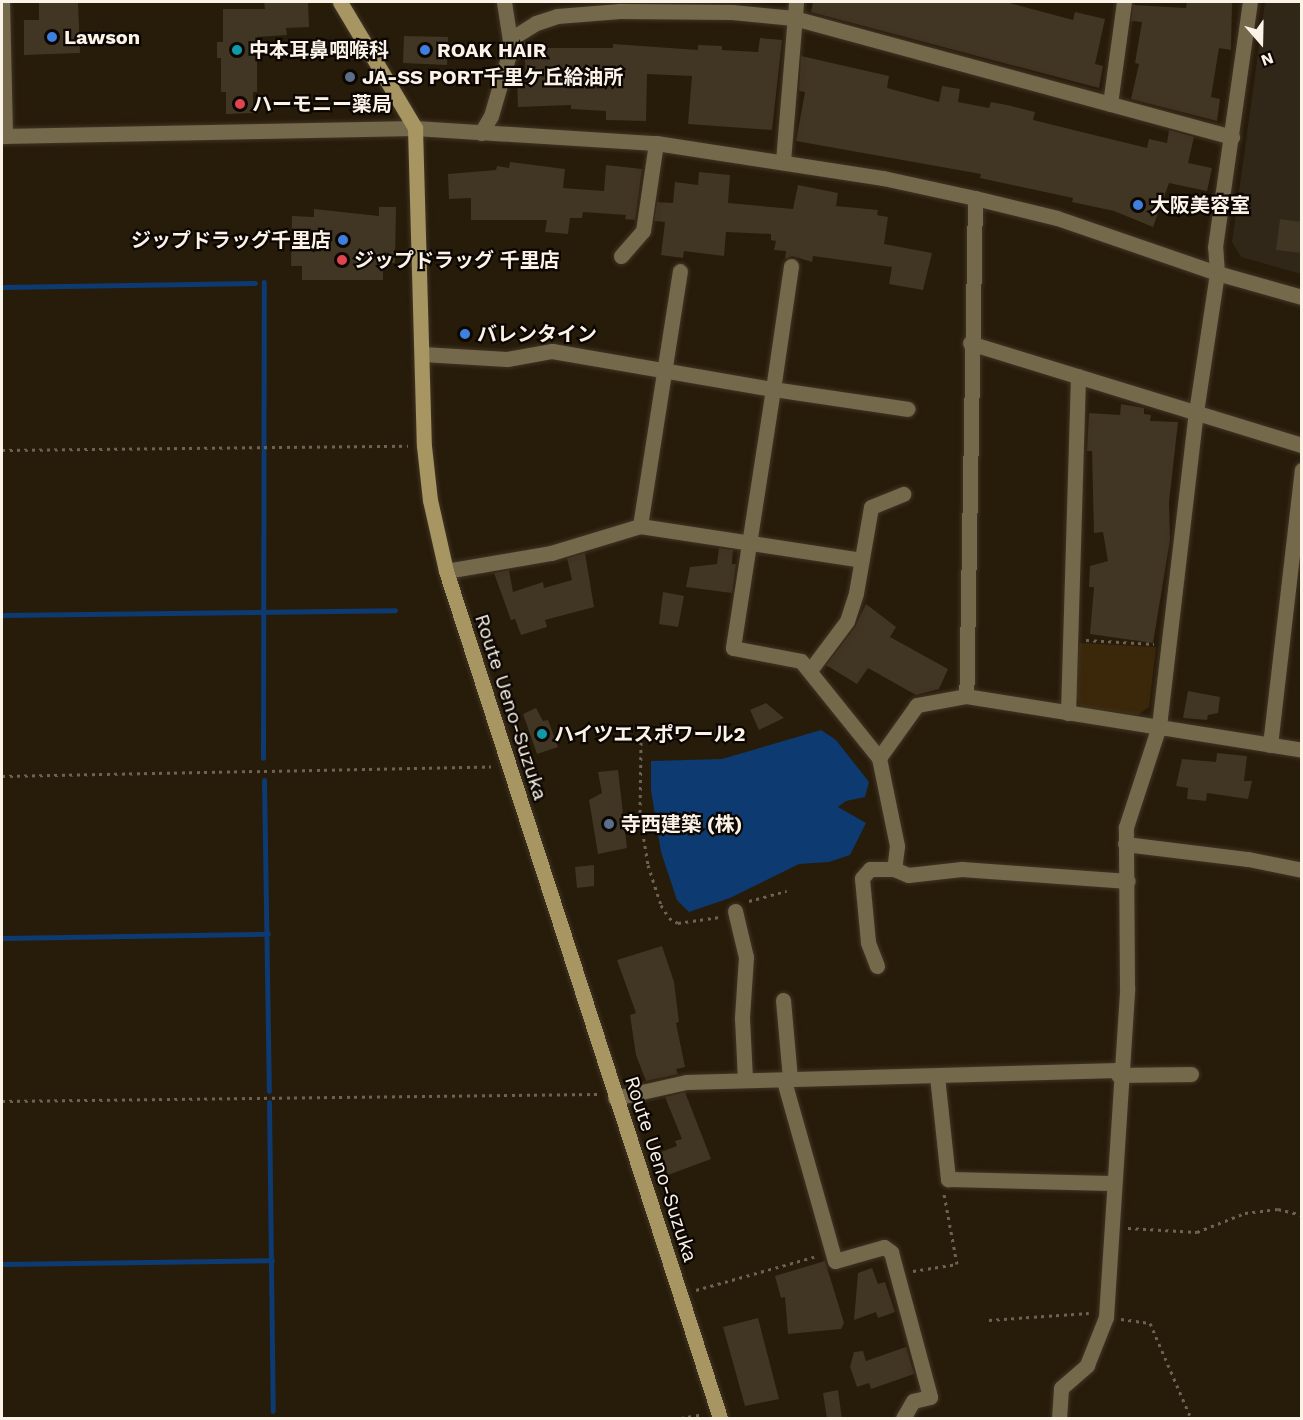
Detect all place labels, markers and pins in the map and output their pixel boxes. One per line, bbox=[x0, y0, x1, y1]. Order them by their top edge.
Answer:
place label: Lawson bbox=[64, 25, 140, 49]
marker: Lawson bbox=[45, 30, 59, 44]
place label: 中本耳鼻咽喉科 bbox=[249, 38, 389, 62]
place label: ROAK HAIR bbox=[437, 38, 547, 62]
marker: 中本耳鼻咽喉科 bbox=[230, 43, 244, 57]
marker: ROAK HAIR bbox=[418, 43, 432, 57]
place label: JA-SS PORT千里ケ丘給油所 bbox=[362, 65, 623, 89]
marker: JA-SS PORT千里ケ丘給油所 bbox=[343, 70, 357, 84]
place label: ハーモニー薬局 bbox=[252, 92, 392, 116]
marker: ハーモニー薬局 bbox=[233, 97, 247, 111]
place label: 大阪美容室 bbox=[1150, 193, 1250, 217]
marker: 大阪美容室 bbox=[1131, 198, 1145, 212]
place label: ジップドラッグ千里店 bbox=[131, 228, 331, 252]
marker: ジップドラッグ千里店 bbox=[336, 233, 350, 247]
place label: ジップドラッグ 千里店 bbox=[354, 248, 560, 272]
marker: ジップドラッグ 千里店 bbox=[335, 253, 349, 267]
place label: バレンタイン bbox=[477, 322, 597, 346]
marker: バレンタイン bbox=[458, 327, 472, 341]
place label: ハイツエスポワール2 bbox=[554, 722, 746, 746]
marker: ハイツエスポワール2 bbox=[535, 727, 549, 741]
place label: 寺西建築 (株) bbox=[621, 812, 742, 836]
marker: 寺西建築 (株) bbox=[602, 817, 616, 831]

